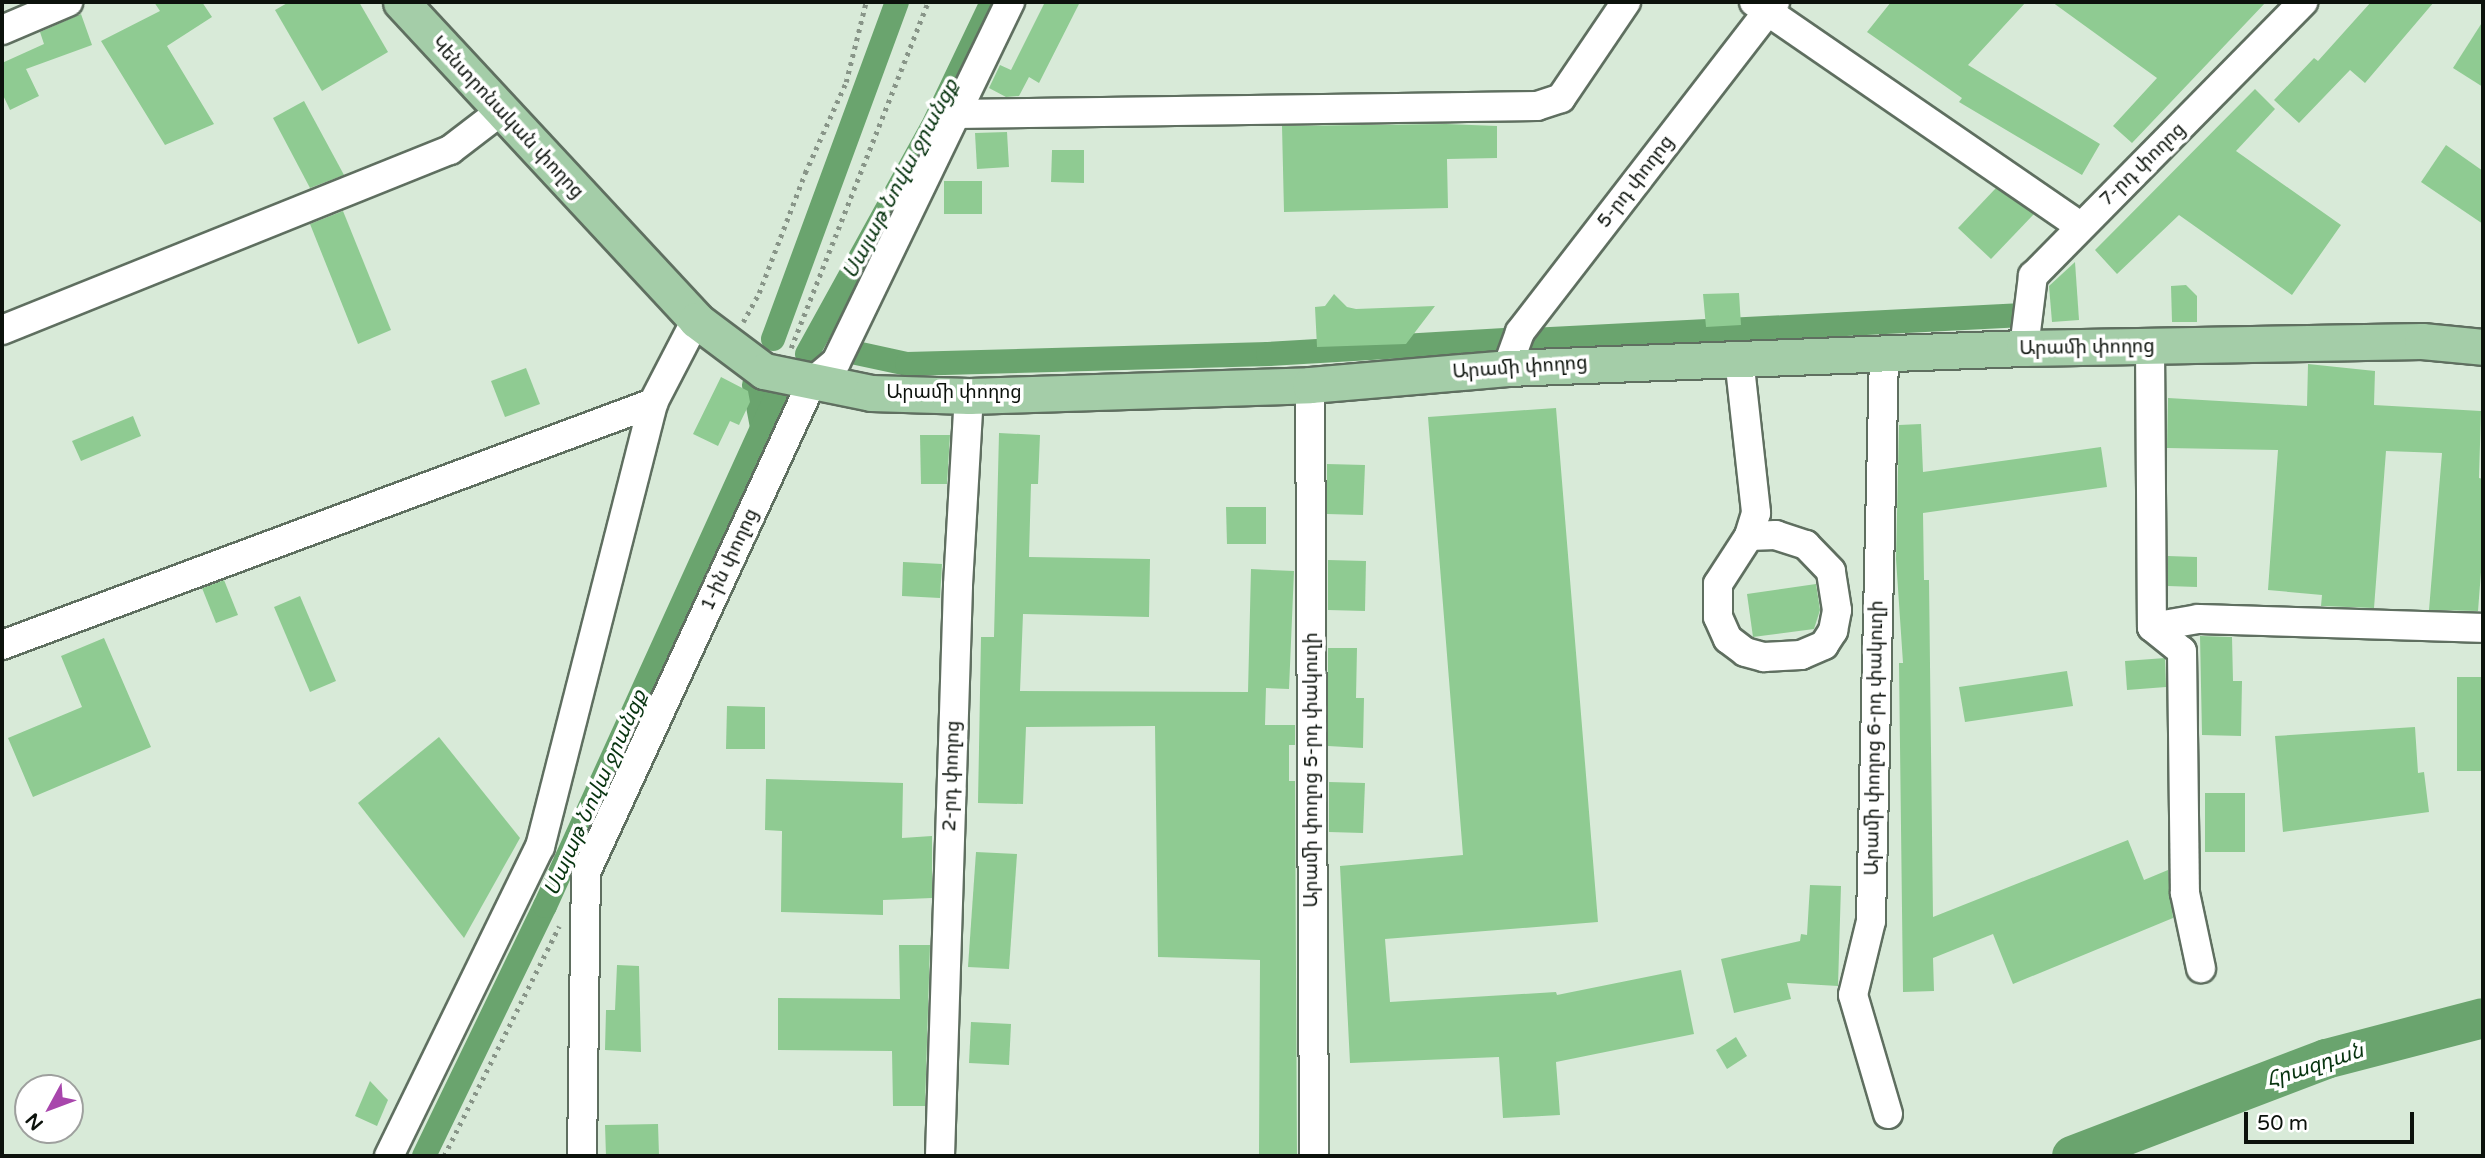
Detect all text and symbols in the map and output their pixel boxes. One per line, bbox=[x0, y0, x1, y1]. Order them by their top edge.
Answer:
street label: Կենտրոնական փողոց bbox=[426, 32, 588, 204]
water label: Սայաթ Նովա ջրանցք bbox=[838, 75, 964, 283]
street label: 7-րդ փողոց bbox=[2095, 118, 2191, 212]
street label: 5-րդ փողոց bbox=[1593, 131, 1679, 233]
street label: Արամի փողոց bbox=[2019, 335, 2155, 361]
street label: Արամի փողոց bbox=[1452, 352, 1588, 384]
street label: Արամի փողոց bbox=[886, 382, 1022, 404]
street label: 1-ին փողոց bbox=[696, 505, 764, 615]
street label: Արամի փողոց 6-րդ փակուղի bbox=[1861, 600, 1889, 876]
street label: Արամի փողոց 5-րդ փակուղի bbox=[1301, 632, 1323, 908]
water label: Սայաթ Նովա ջրանցք bbox=[539, 686, 653, 900]
street label: 2-րդ փողոց bbox=[939, 720, 965, 832]
water label: Հրազդան bbox=[2263, 1038, 2367, 1094]
north arrow bbox=[14, 1074, 84, 1144]
scale bar bbox=[2247, 1098, 2417, 1142]
text: N bbox=[21, 1108, 48, 1134]
text: 50 m bbox=[2257, 1111, 2308, 1136]

